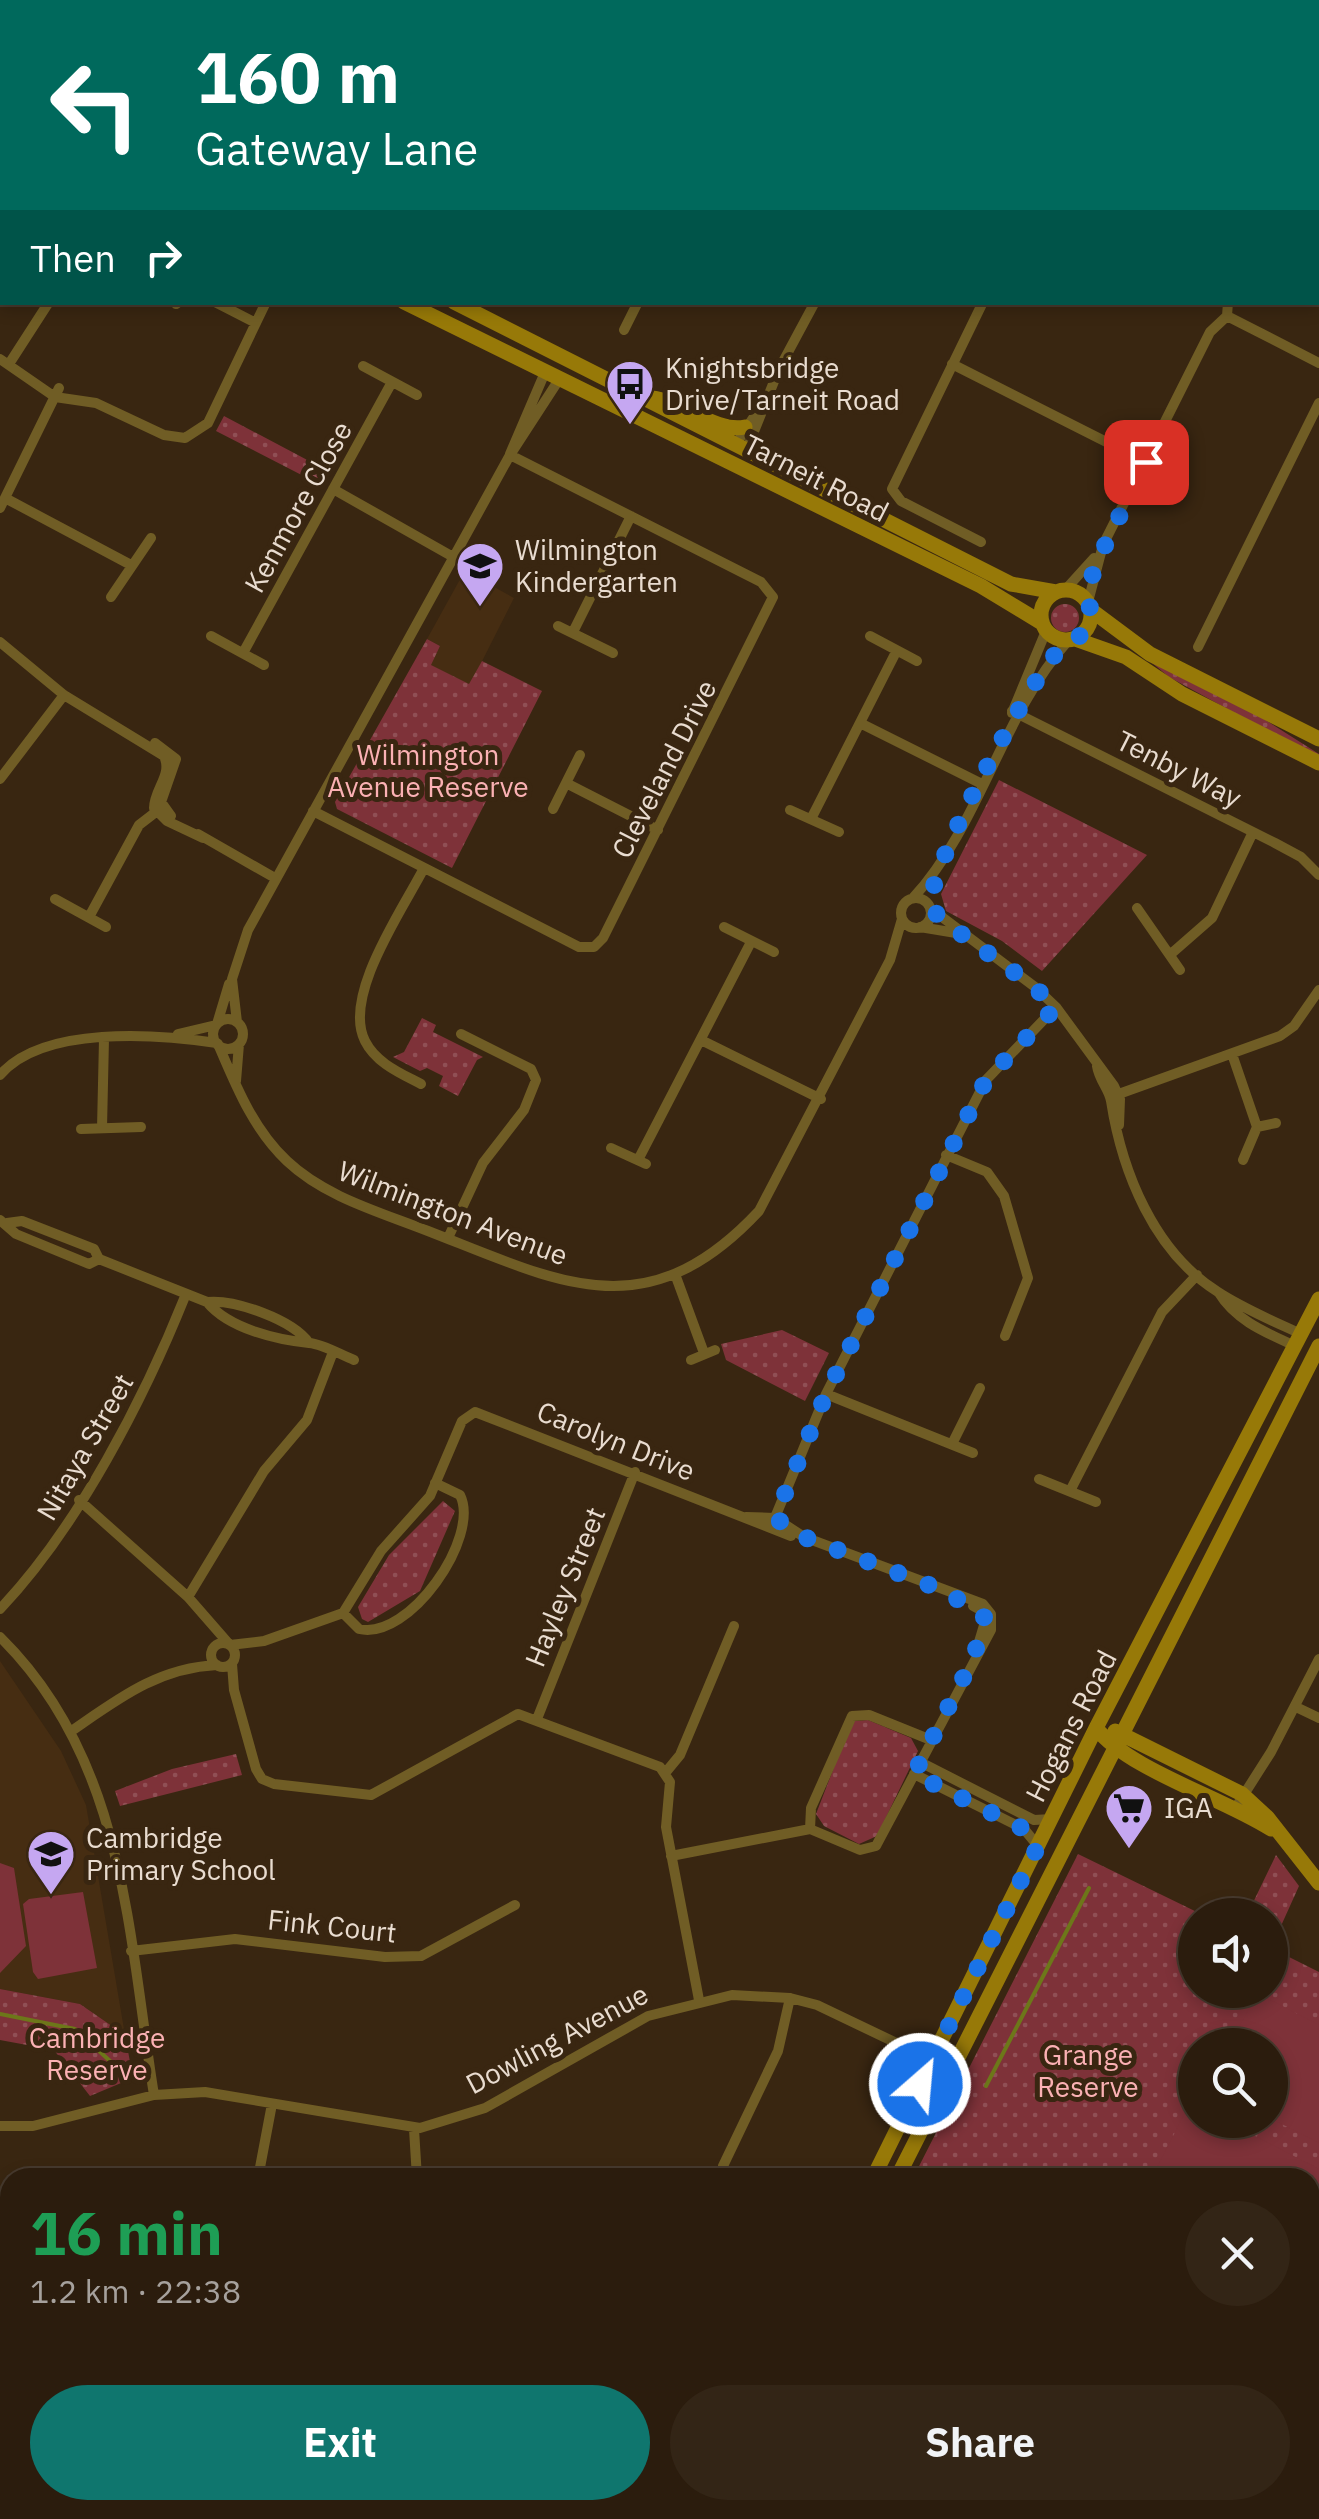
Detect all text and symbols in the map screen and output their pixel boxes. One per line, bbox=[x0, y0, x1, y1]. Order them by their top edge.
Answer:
text: 160 m bbox=[195, 31, 400, 122]
icon: left bbox=[30, 40, 160, 170]
text: Gateway Lane bbox=[195, 119, 478, 177]
icon: right bbox=[136, 230, 191, 285]
text: Then bbox=[30, 233, 116, 282]
place label: Knightsbridge Drive/Tarneit Road bbox=[665, 349, 900, 418]
bus stop icon: Knightsbridge Drive/Tarneit Road bbox=[604, 358, 656, 426]
street label: Kenmore Close bbox=[235, 415, 360, 599]
pin bbox=[1104, 420, 1189, 505]
street label: Tarneit Road bbox=[737, 425, 895, 530]
icon: arrive bbox=[1119, 435, 1174, 490]
place label: Wilmington Kindergarten bbox=[515, 531, 678, 600]
school or university icon: Wilmington Kindergarten bbox=[454, 540, 506, 608]
street label: Cleveland Drive bbox=[603, 673, 724, 864]
street label: Tenby Way bbox=[1110, 721, 1248, 816]
park label: Wilmington Avenue Reserve bbox=[327, 736, 529, 805]
street label: Wilmington Avenue bbox=[333, 1152, 573, 1273]
street label: Nitaya Street bbox=[28, 1367, 141, 1527]
street label: Carolyn Drive bbox=[532, 1392, 701, 1489]
street label: Hayley Street bbox=[516, 1502, 613, 1672]
street label: Hogans Road bbox=[1016, 1644, 1125, 1808]
supermarket icon: IGA bbox=[1103, 1782, 1155, 1850]
place label: IGA bbox=[1164, 1789, 1213, 1826]
place label: Cambridge Primary School bbox=[86, 1819, 276, 1888]
school or university icon: Cambridge Primary School bbox=[25, 1828, 77, 1896]
map controls bbox=[1178, 1898, 1288, 2138]
button: sound bbox=[1178, 1898, 1288, 2008]
street label: Fink Court bbox=[266, 1900, 398, 1951]
street label: Dowling Avenue bbox=[459, 1975, 654, 2102]
park label: Cambridge Reserve bbox=[29, 2019, 165, 2088]
button: search bbox=[1178, 2028, 1288, 2138]
position arrow bbox=[868, 2032, 972, 2136]
park label: Grange Reserve bbox=[1037, 2036, 1139, 2105]
text: 16 min bbox=[30, 2193, 223, 2272]
button: close bbox=[1185, 2201, 1290, 2306]
text: 1.2 km · 22:38 bbox=[30, 2270, 241, 2312]
button: Exit bbox=[30, 2385, 650, 2500]
button: Share bbox=[670, 2385, 1290, 2500]

